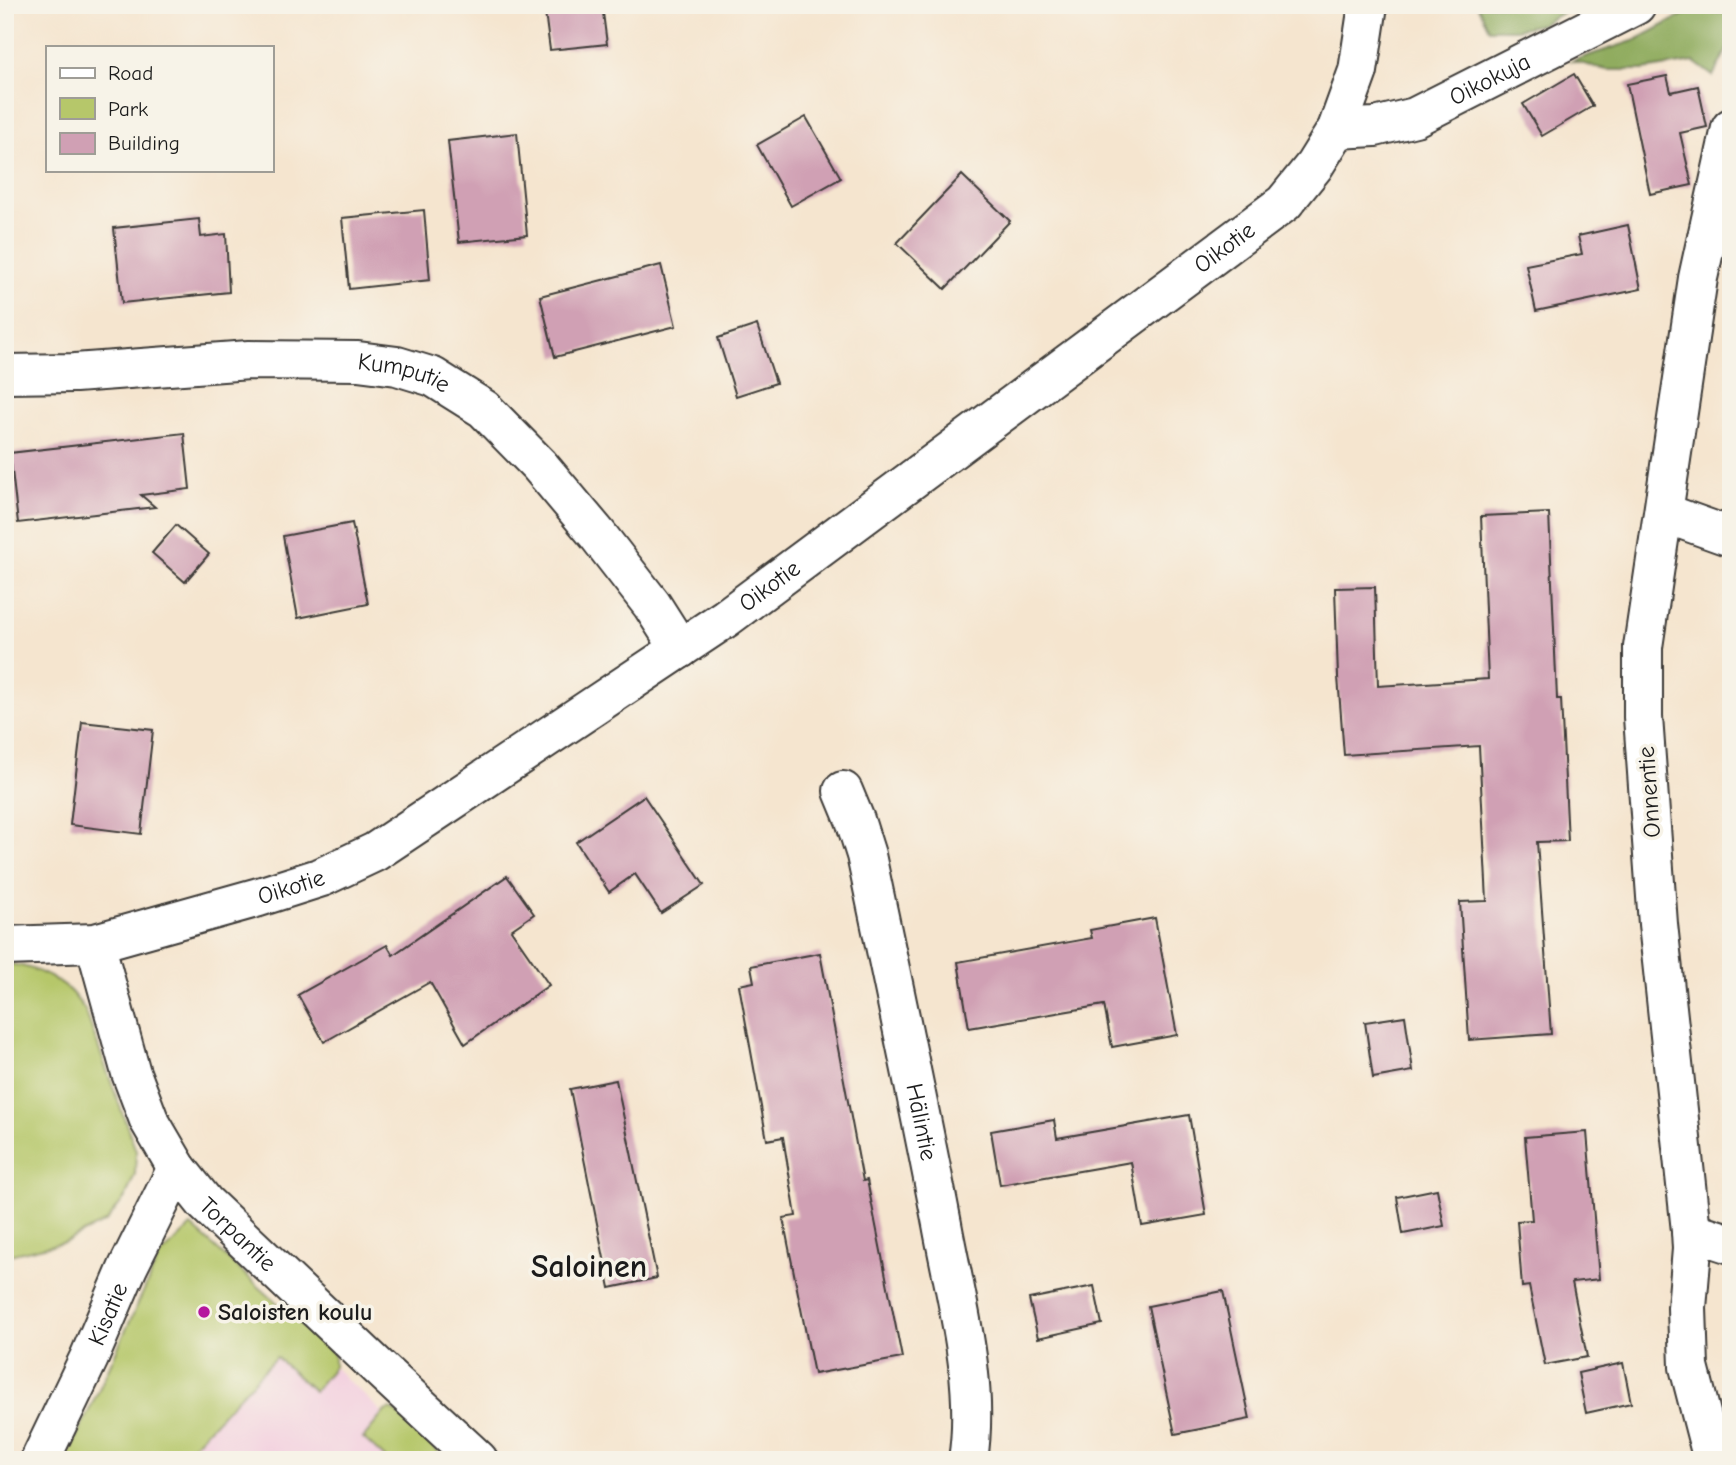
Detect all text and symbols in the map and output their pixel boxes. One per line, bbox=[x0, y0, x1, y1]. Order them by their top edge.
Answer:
legend bbox=[46, 46, 273, 172]
street label: Oikokuja bbox=[1445, 47, 1535, 111]
text: Road bbox=[108, 61, 153, 85]
text: Park bbox=[108, 97, 148, 121]
text: Building bbox=[108, 131, 180, 155]
street label: Oikotie bbox=[1188, 216, 1260, 279]
street label: Kumputie bbox=[356, 347, 456, 398]
street label: Oikotie bbox=[733, 554, 805, 618]
street label: Onnentie bbox=[1632, 745, 1666, 839]
street label: Oikotie bbox=[254, 863, 328, 911]
street label: Hälintie bbox=[900, 1081, 943, 1163]
street label: Torpantie bbox=[194, 1191, 282, 1277]
district label: Saloinen bbox=[531, 1248, 647, 1285]
street label: Kisatie bbox=[82, 1278, 134, 1350]
place label: Saloisten koulu bbox=[218, 1298, 372, 1326]
marker: Saloisten koulu bbox=[196, 1304, 212, 1320]

